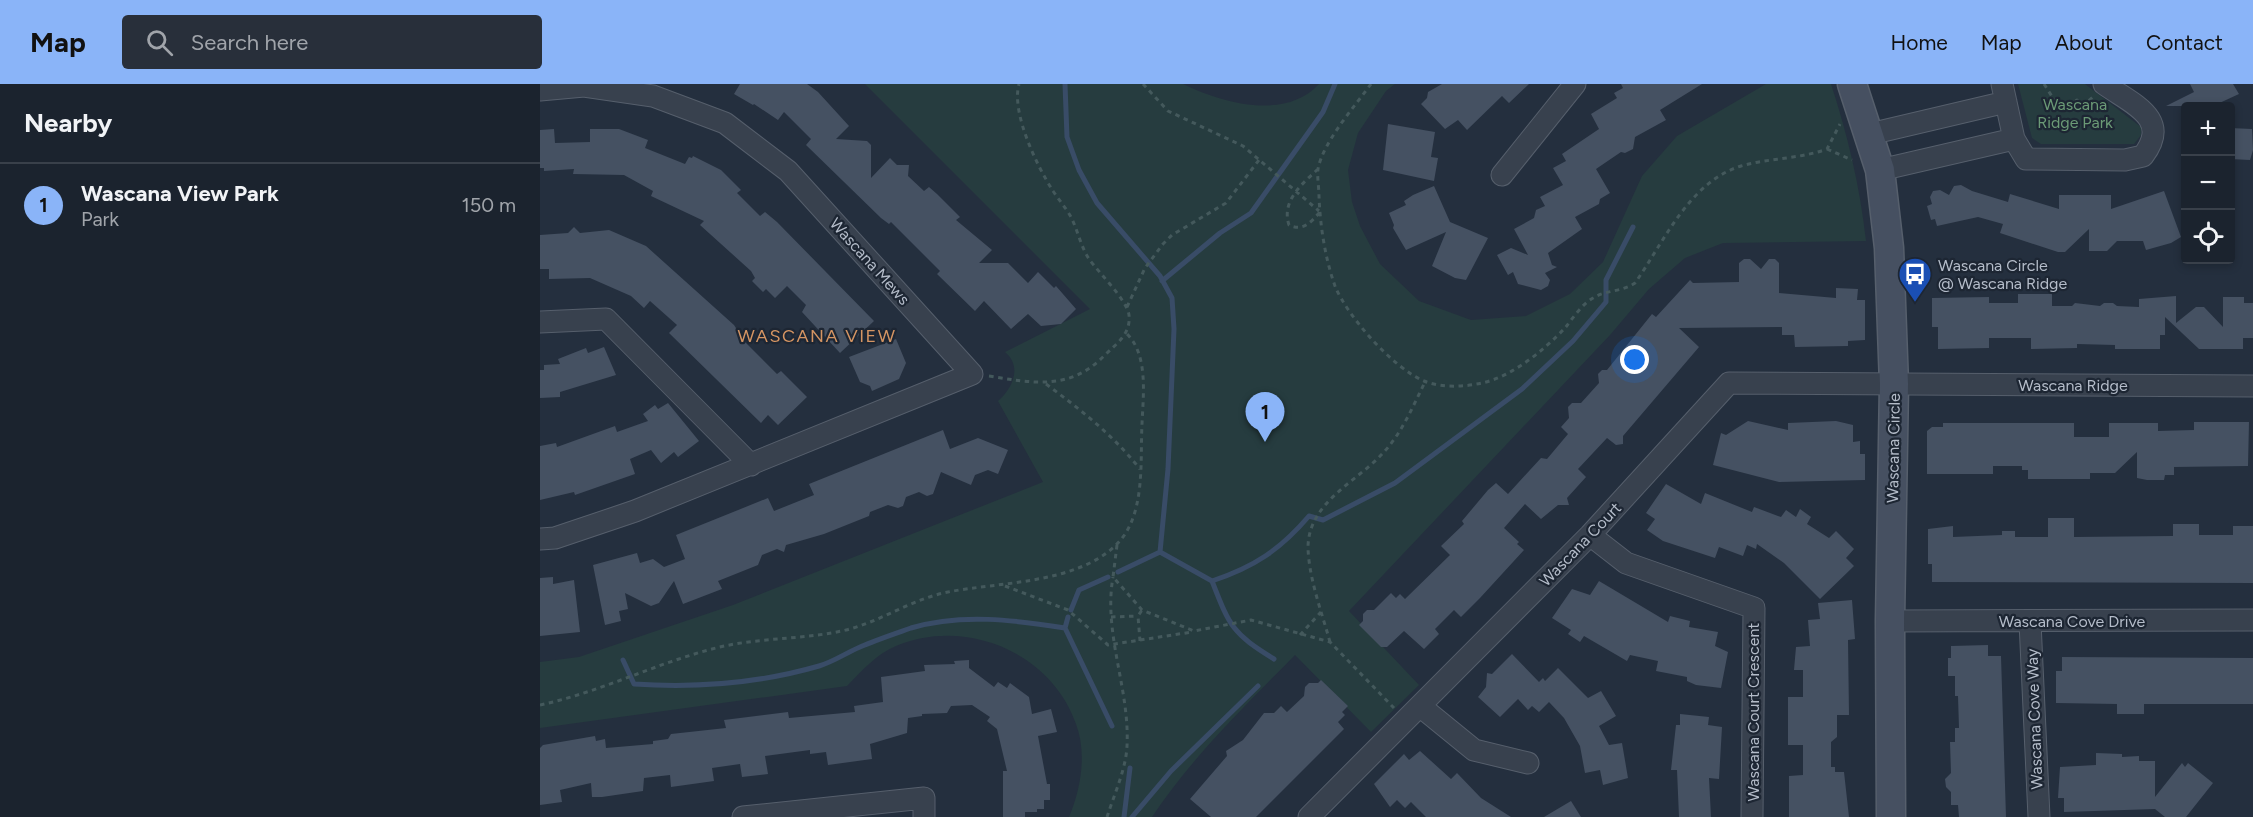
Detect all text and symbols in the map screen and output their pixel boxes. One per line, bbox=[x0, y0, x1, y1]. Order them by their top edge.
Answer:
search box bbox=[122, 15, 542, 69]
text: Map bbox=[30, 25, 86, 59]
icon: search bbox=[143, 26, 176, 59]
text: Search here bbox=[191, 29, 308, 56]
text: Home bbox=[1891, 30, 1948, 55]
text: Map bbox=[1981, 30, 2022, 55]
text: About bbox=[2055, 30, 2113, 55]
text: Contact bbox=[2146, 30, 2223, 55]
park label: Wascana Ridge Park bbox=[2037, 95, 2113, 132]
map controls bbox=[2181, 102, 2235, 264]
button: + bbox=[2181, 102, 2235, 156]
text: Nearby bbox=[24, 107, 112, 139]
button: − bbox=[2181, 156, 2235, 210]
text: Wascana View Park bbox=[81, 180, 279, 207]
text: 1 bbox=[39, 193, 48, 217]
text: 150 m bbox=[461, 193, 516, 217]
text: Park bbox=[81, 207, 119, 231]
button: locate bbox=[2181, 210, 2235, 264]
street label: Wascana Mews bbox=[826, 214, 914, 309]
bus stop icon: Wascana Circle @ Wascana Ridge bbox=[1897, 256, 1933, 303]
place label: Wascana Circle @ Wascana Ridge bbox=[1938, 256, 2067, 293]
district label: WASCANA VIEW bbox=[738, 325, 896, 347]
your location bbox=[1620, 345, 1649, 374]
street label: Wascana Ridge bbox=[2018, 376, 2128, 395]
pin: 1 bbox=[1246, 392, 1284, 442]
street label: Wascana Circle bbox=[1883, 393, 1904, 503]
street label: Wascana Court bbox=[1536, 498, 1625, 590]
street label: Wascana Cove Drive bbox=[1999, 612, 2146, 631]
street label: Wascana Court Crescent bbox=[1744, 623, 1763, 801]
street label: Wascana Cove Way bbox=[2023, 648, 2046, 790]

